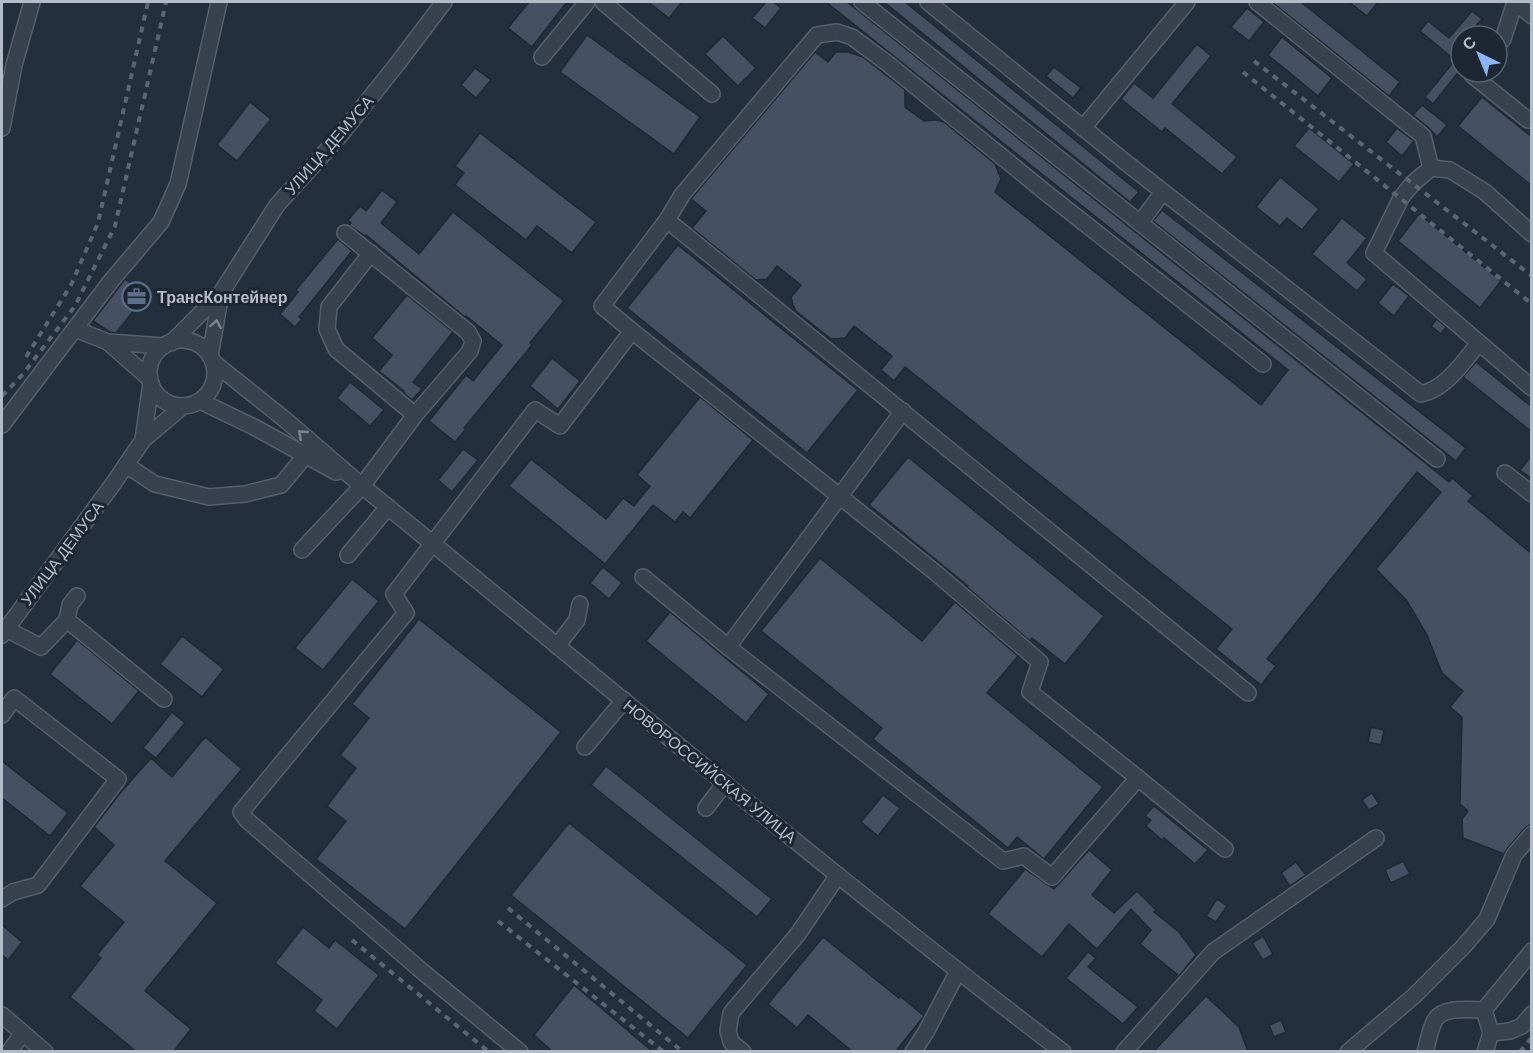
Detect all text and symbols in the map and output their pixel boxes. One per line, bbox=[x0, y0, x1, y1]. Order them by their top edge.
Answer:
north arrow bbox=[1449, 24, 1509, 84]
text: С bbox=[1458, 31, 1481, 55]
street label: УЛИЦА ДЕМУСА bbox=[280, 91, 379, 199]
office icon: ТрансКонтейнер bbox=[120, 281, 152, 313]
place label: ТрансКонтейнер bbox=[157, 287, 288, 308]
one-way arrow bbox=[209, 320, 221, 329]
one-way arrow bbox=[298, 430, 309, 441]
street label: УЛИЦА ДЕМУСА bbox=[16, 497, 109, 610]
street label: НОВОРОССИЙСКАЯ УЛИЦА bbox=[619, 695, 801, 848]

